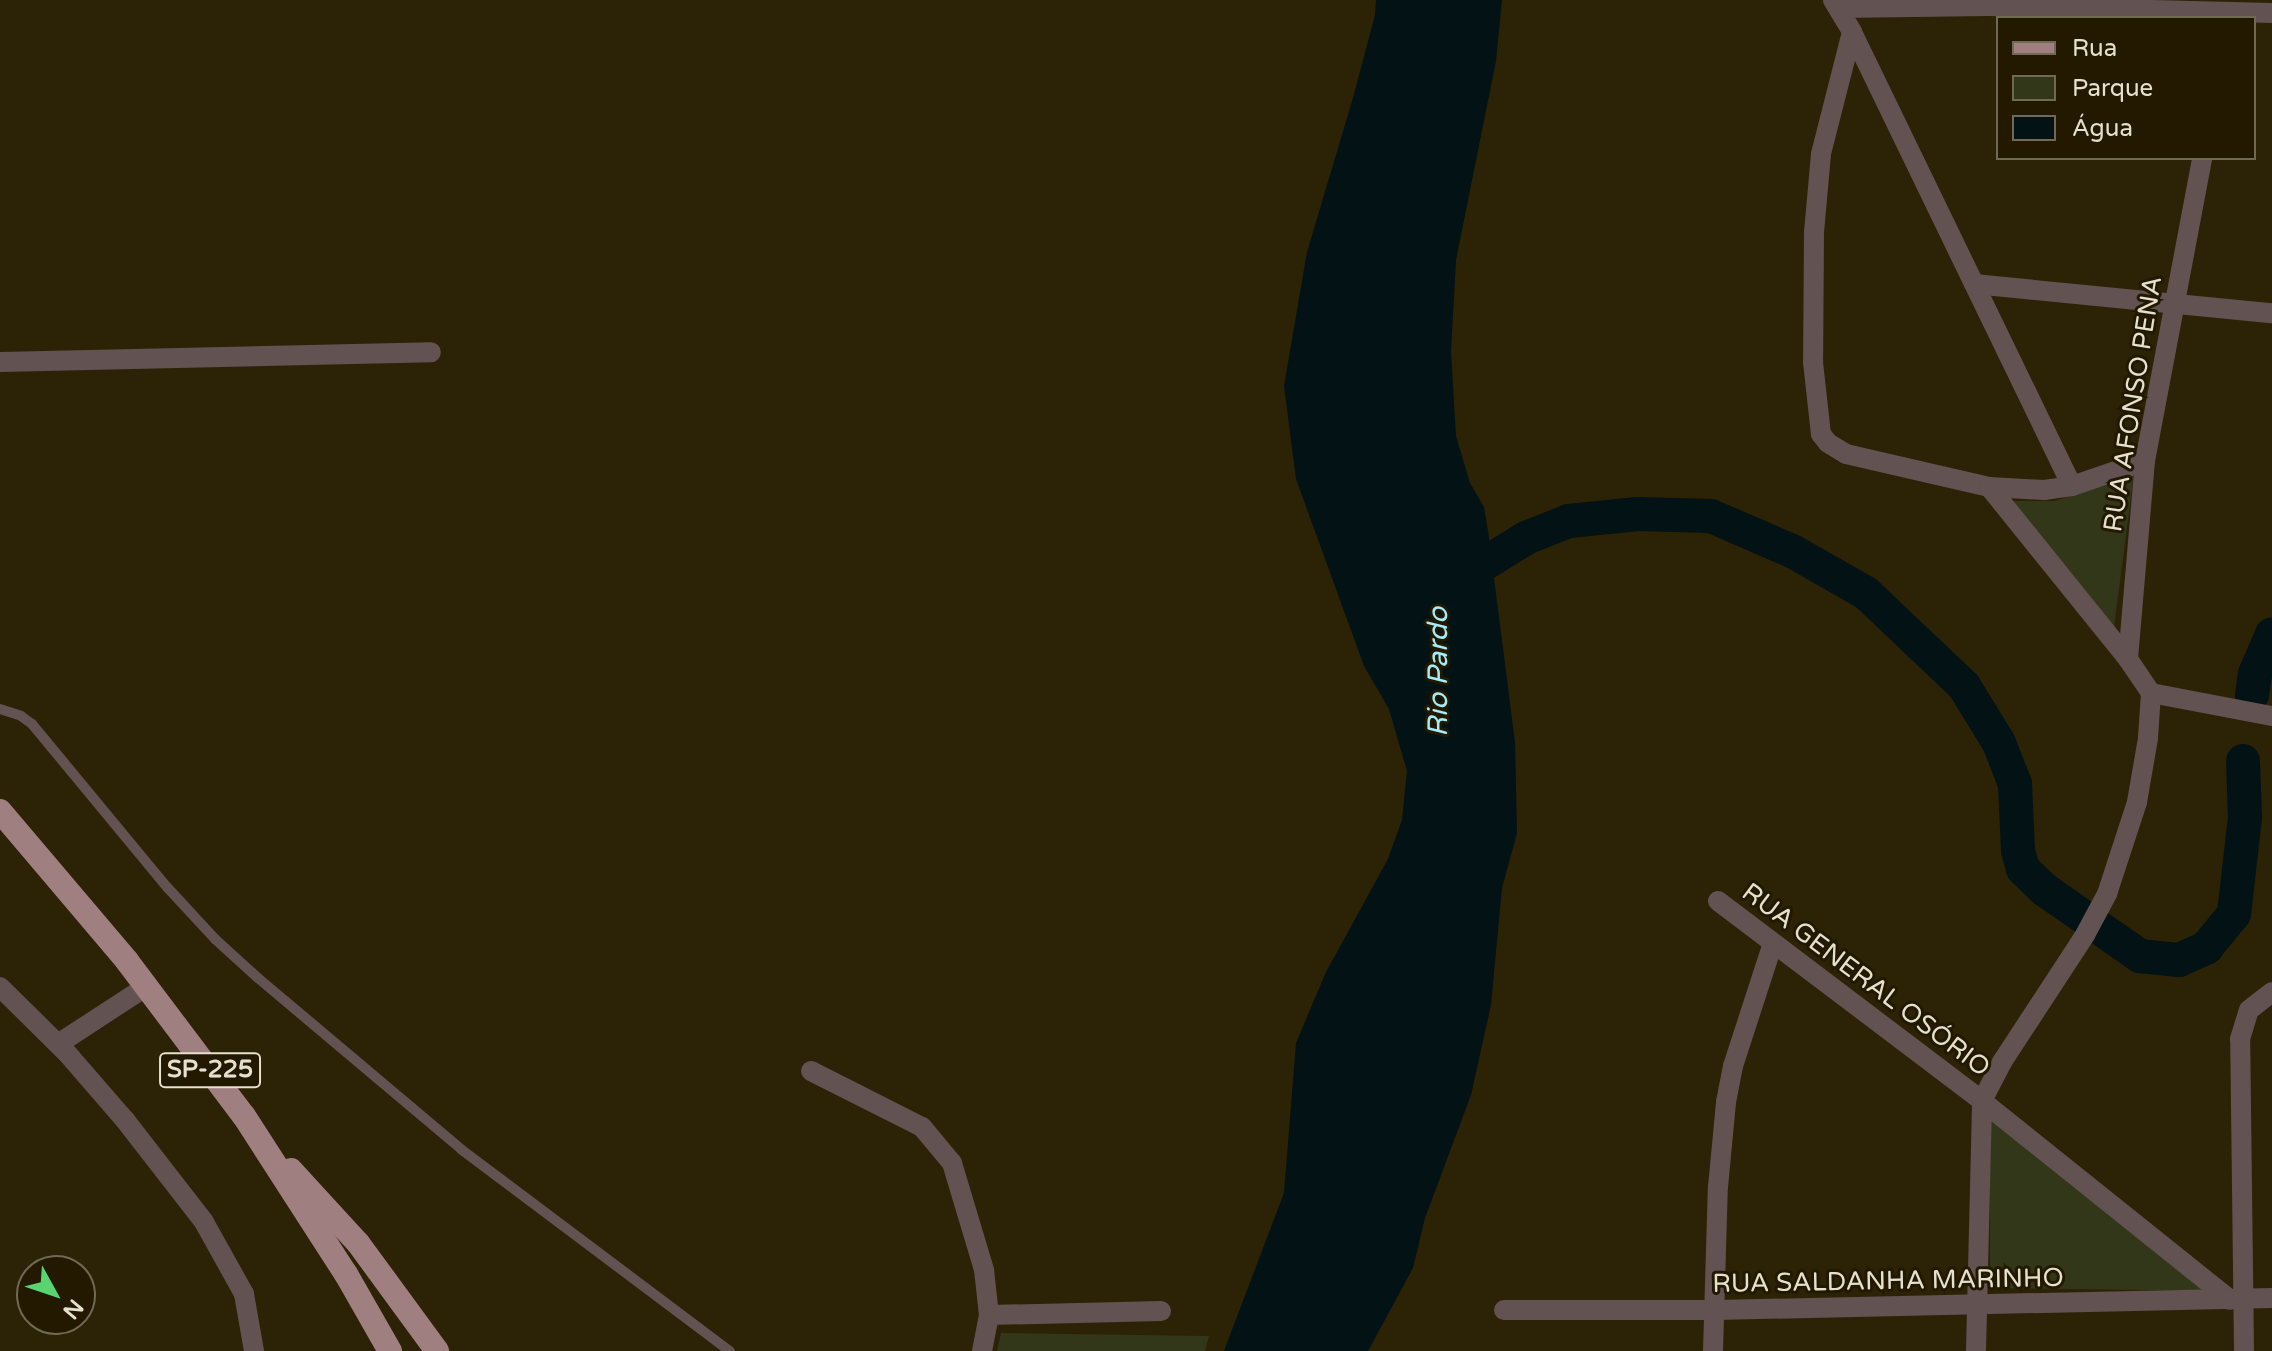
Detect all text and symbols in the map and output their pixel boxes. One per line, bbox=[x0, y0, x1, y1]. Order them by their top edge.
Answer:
legend bbox=[1996, 16, 2256, 160]
text: Rua bbox=[2072, 34, 2117, 63]
text: Parque bbox=[2072, 74, 2153, 103]
text: Água bbox=[2072, 114, 2133, 143]
street label: RUA AFONSO PENA bbox=[2097, 274, 2169, 534]
water label: Rio Pardo bbox=[1421, 607, 1455, 737]
street label: RUA GENERAL OSÓRIO bbox=[1736, 877, 1996, 1083]
road number: SP-225 bbox=[158, 1050, 262, 1090]
north arrow bbox=[16, 1255, 96, 1335]
street label: RUA SALDANHA MARINHO bbox=[1712, 1262, 2064, 1300]
text: N bbox=[57, 1294, 88, 1324]

